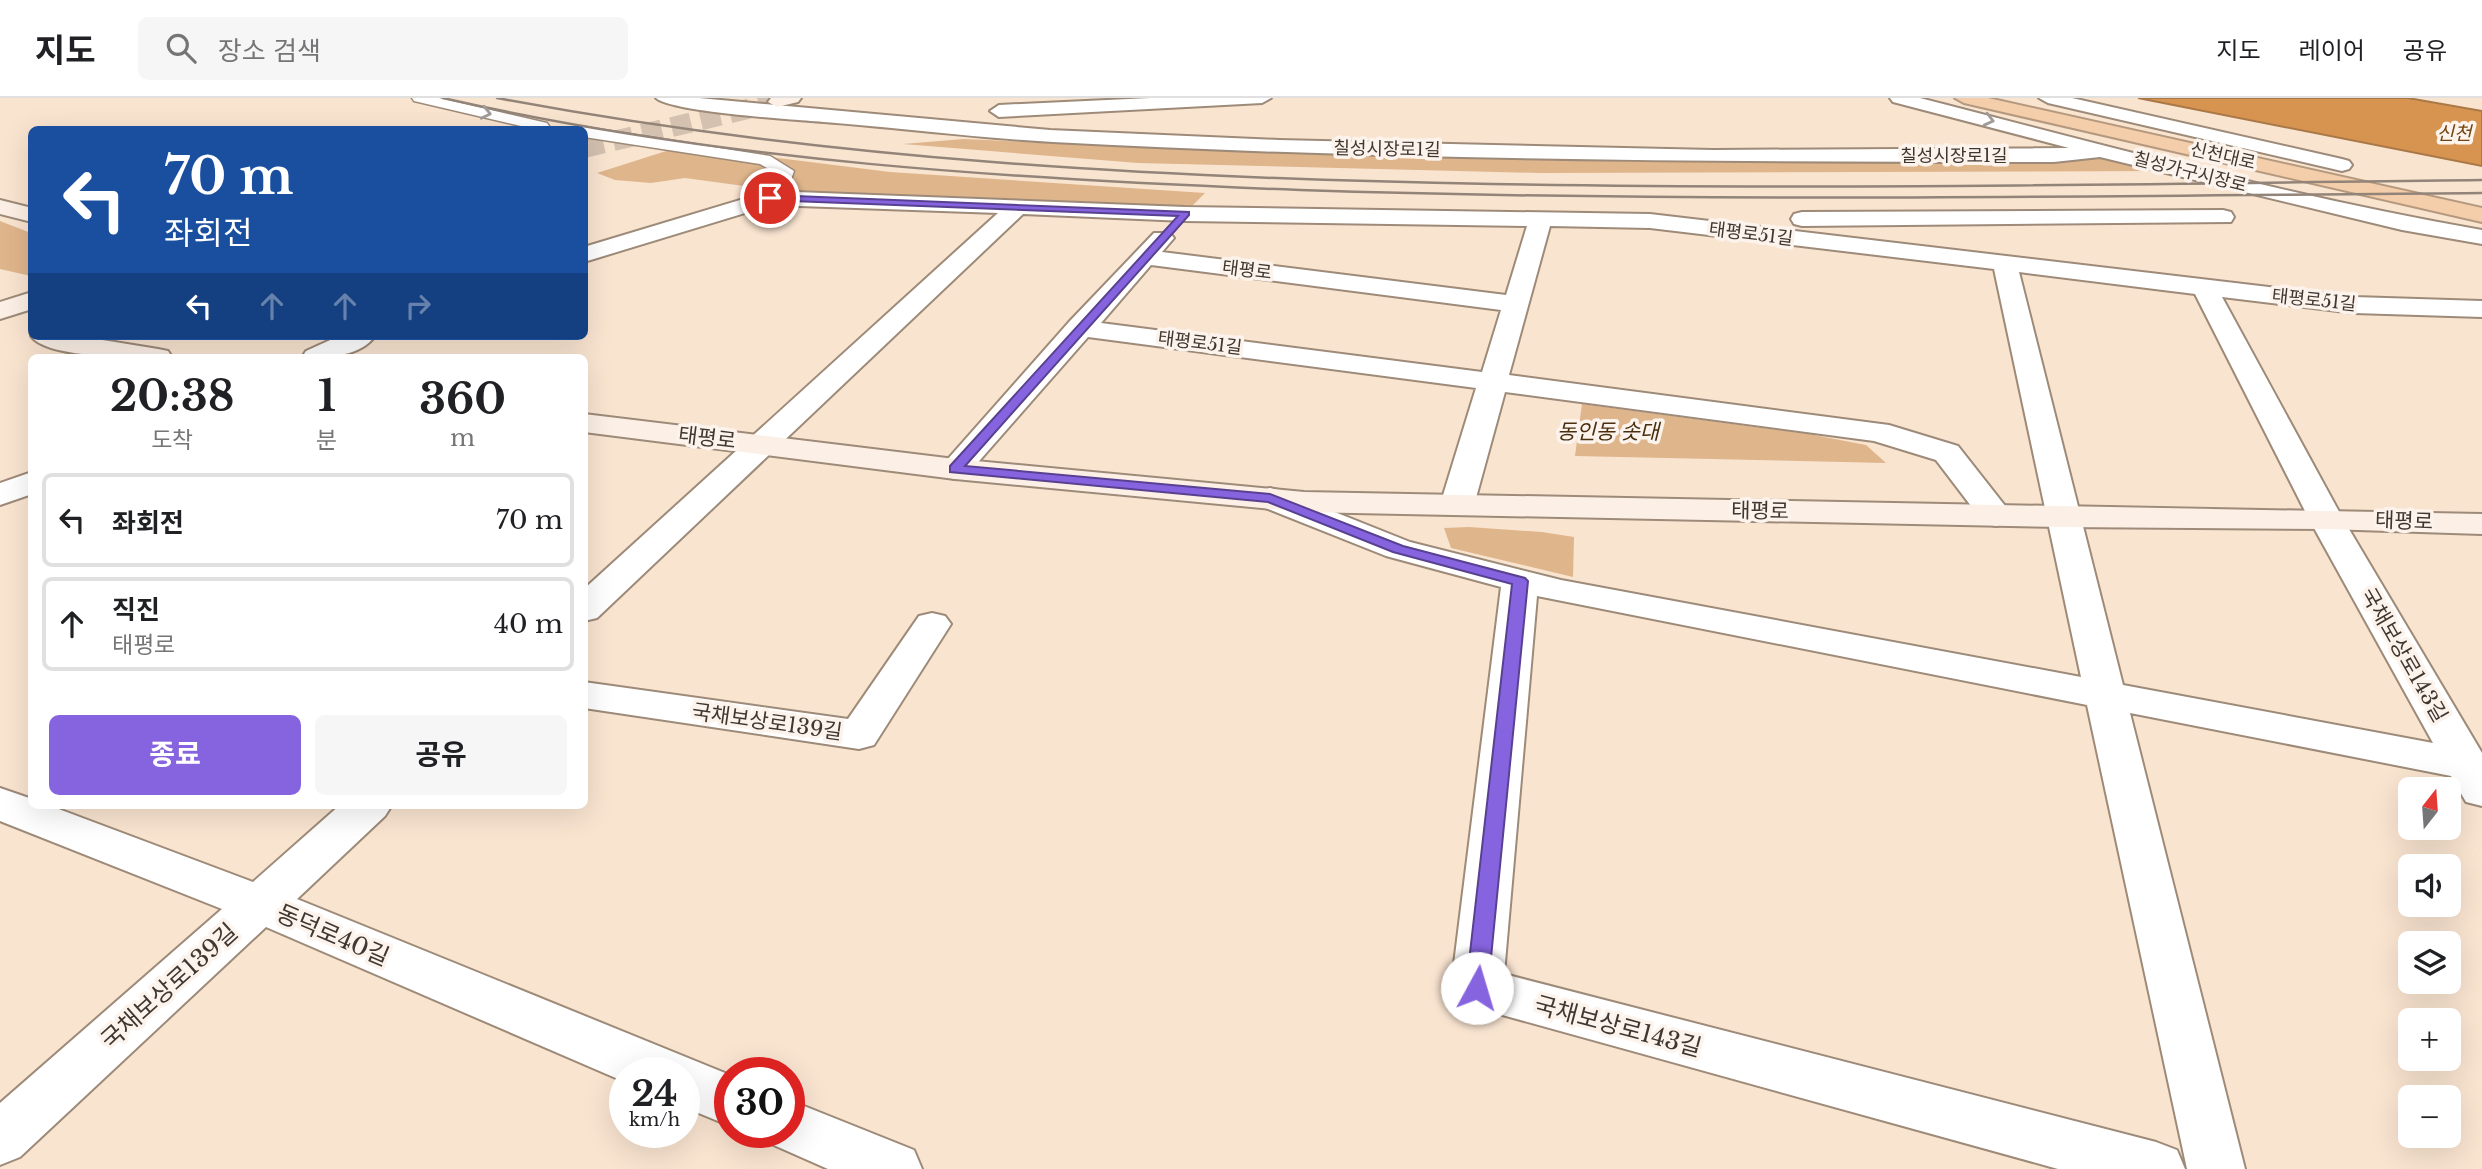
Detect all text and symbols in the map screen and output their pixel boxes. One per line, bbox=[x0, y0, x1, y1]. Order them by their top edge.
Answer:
search box bbox=[138, 17, 628, 80]
icon: search bbox=[162, 29, 200, 67]
text: 지도 bbox=[35, 30, 96, 71]
text: 장소 검색 bbox=[218, 35, 321, 67]
text: 지도 bbox=[2216, 36, 2261, 65]
text: 레이어 bbox=[2299, 36, 2365, 65]
text: 공유 bbox=[2403, 36, 2447, 65]
one-way arrow bbox=[480, 105, 492, 119]
one-way arrow bbox=[1983, 112, 1995, 126]
water label: 신천 bbox=[2437, 122, 2473, 145]
street label: 칠성시장로1길 bbox=[1333, 137, 1441, 161]
street label: 신천대로 bbox=[2188, 138, 2258, 174]
street label: 칠성시장로1길 bbox=[1900, 145, 2008, 167]
text: 70 m bbox=[164, 146, 294, 207]
street label: 칠성가구시장로 bbox=[2131, 147, 2249, 197]
icon: left bbox=[49, 154, 140, 245]
pin bbox=[740, 168, 800, 228]
icon: arrive bbox=[751, 179, 789, 217]
text: 좌회전 bbox=[164, 213, 252, 253]
street label: 태평로51길 bbox=[1708, 218, 1794, 250]
street label: 태평로 bbox=[1221, 256, 1273, 284]
street label: 태평로51길 bbox=[2271, 285, 2357, 315]
icon: left bbox=[180, 287, 218, 325]
icon: ahead bbox=[253, 287, 291, 325]
icon: ahead bbox=[326, 287, 364, 325]
icon: right bbox=[399, 287, 437, 325]
street label: 태평로51길 bbox=[1157, 327, 1243, 359]
text: 20:38 bbox=[110, 370, 234, 422]
text: 1 bbox=[318, 370, 336, 422]
text: 360 bbox=[419, 373, 506, 425]
park label: 동인동 솟대 bbox=[1557, 419, 1662, 445]
street label: 태평로 bbox=[677, 422, 737, 454]
text: m bbox=[450, 424, 475, 452]
text: 도착 bbox=[151, 426, 193, 454]
text: 분 bbox=[316, 426, 337, 454]
street label: 태평로 bbox=[1731, 497, 1789, 525]
icon: left bbox=[53, 501, 91, 539]
text: 70 m bbox=[496, 504, 563, 536]
text: 좌회전 bbox=[112, 507, 184, 539]
street label: 태평로 bbox=[2375, 507, 2433, 535]
street label: 국채보상로143길 bbox=[2355, 583, 2453, 727]
text: 직진 bbox=[112, 594, 160, 626]
icon: ahead bbox=[53, 605, 91, 643]
text: 40 m bbox=[494, 608, 563, 640]
text: 태평로 bbox=[112, 631, 175, 659]
street label: 국채보상로139길 bbox=[690, 699, 844, 745]
button: 종료 bbox=[49, 715, 301, 795]
button: 공유 bbox=[315, 715, 567, 795]
north arrow bbox=[2398, 777, 2460, 840]
map controls bbox=[2398, 777, 2461, 1148]
button: sound bbox=[2398, 854, 2461, 917]
street label: 동덕로40길 bbox=[272, 898, 394, 972]
street label: 국채보상로139길 bbox=[95, 917, 243, 1055]
button: layers bbox=[2398, 931, 2461, 994]
position arrow bbox=[1440, 951, 1514, 1025]
street label: 국채보상로143길 bbox=[1531, 990, 1705, 1062]
button: + bbox=[2398, 1008, 2461, 1071]
speed limit sign: 30 bbox=[714, 1057, 805, 1148]
text: 24 bbox=[631, 1072, 678, 1115]
button: − bbox=[2398, 1085, 2461, 1148]
text: km/h bbox=[629, 1109, 680, 1131]

